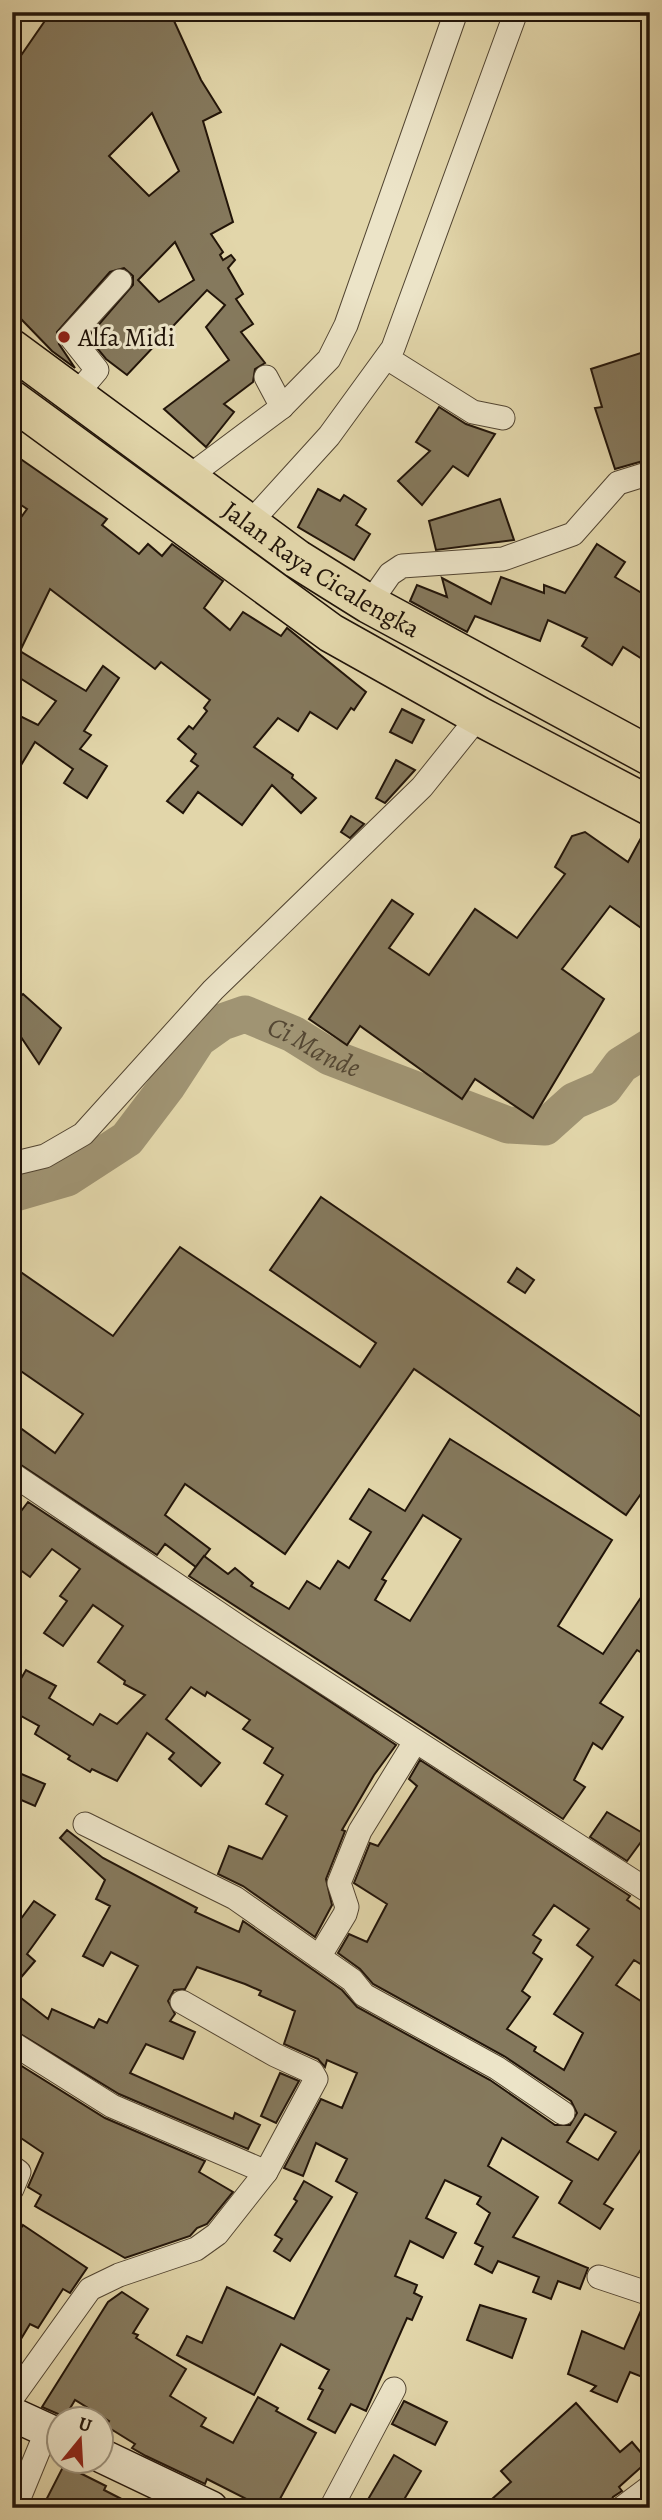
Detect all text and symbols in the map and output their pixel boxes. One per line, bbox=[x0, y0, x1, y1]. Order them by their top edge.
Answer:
place label: Alfa Midi bbox=[77, 320, 175, 355]
marker: Alfa Midi bbox=[56, 329, 72, 345]
street label: Jalan Raya Cicalengka bbox=[215, 493, 426, 646]
water label: Ci Mande bbox=[262, 1008, 366, 1087]
north arrow bbox=[46, 2404, 116, 2474]
text: U bbox=[75, 2410, 95, 2439]

